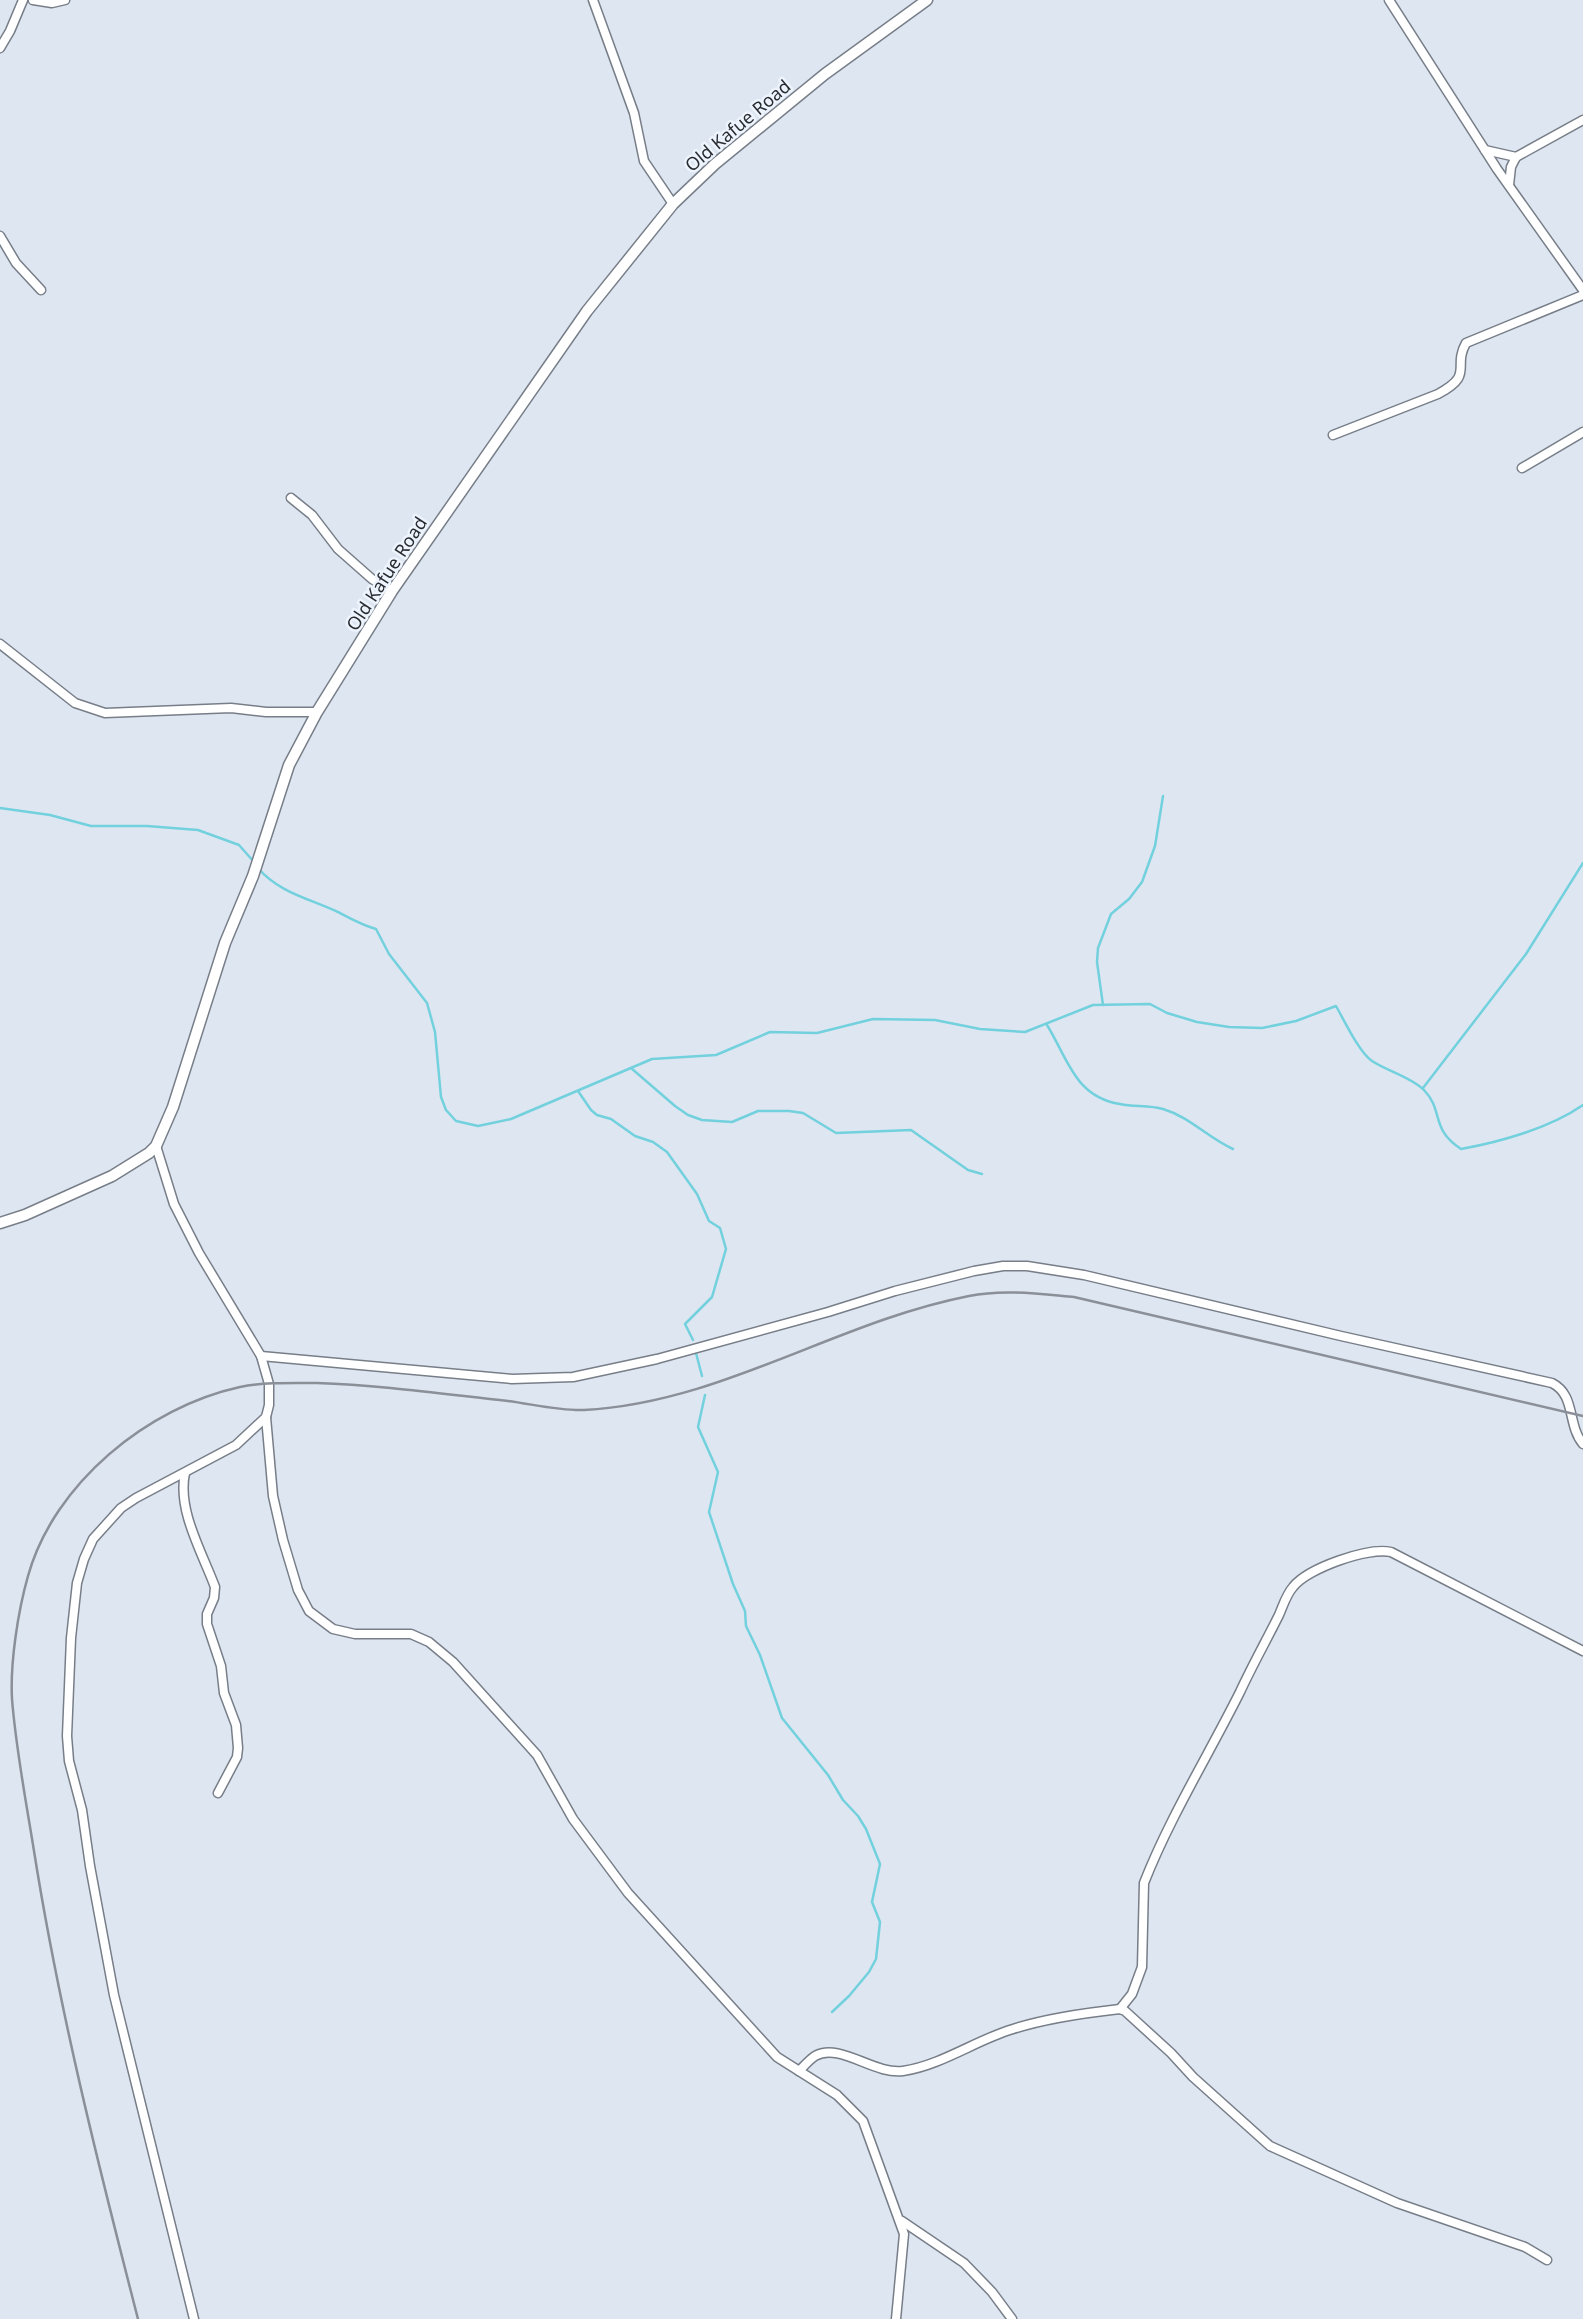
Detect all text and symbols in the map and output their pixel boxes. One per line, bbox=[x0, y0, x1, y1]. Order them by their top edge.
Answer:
street label: Old Kafue Road bbox=[679, 74, 795, 177]
street label: Old Kafue Road bbox=[340, 512, 432, 635]

